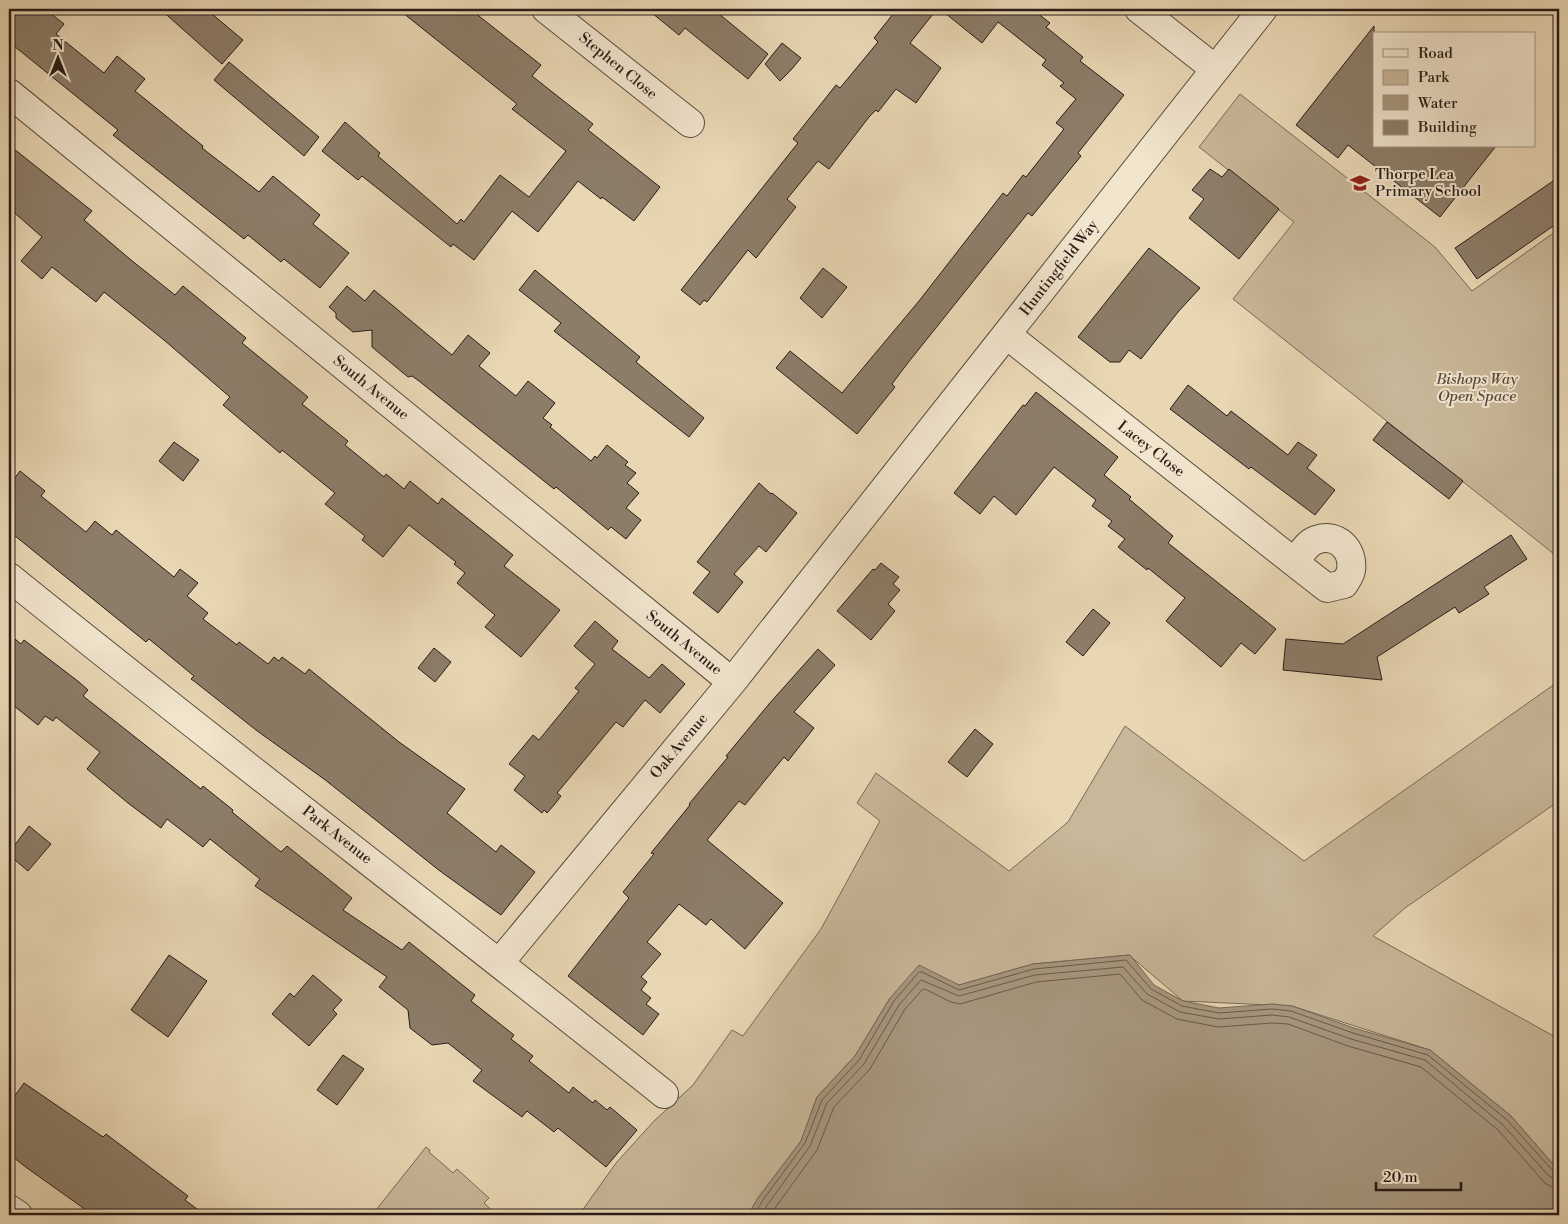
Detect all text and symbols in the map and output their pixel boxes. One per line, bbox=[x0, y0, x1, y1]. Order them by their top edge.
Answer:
street label: Stephen Close bbox=[575, 28, 661, 104]
north arrow bbox=[32, 32, 82, 82]
legend bbox=[1373, 32, 1536, 148]
text: N bbox=[52, 37, 64, 55]
text: Road bbox=[1418, 44, 1453, 63]
text: Park bbox=[1418, 68, 1450, 87]
text: Water bbox=[1417, 94, 1458, 113]
text: Building bbox=[1417, 118, 1477, 137]
place label: Thorpe Lea Primary School bbox=[1375, 165, 1482, 201]
school or university icon: Thorpe Lea Primary School bbox=[1349, 172, 1371, 194]
street label: Huntingfield Way bbox=[1016, 216, 1103, 320]
street label: South Avenue bbox=[329, 351, 413, 425]
park label: Bishops Way Open Space bbox=[1435, 370, 1519, 406]
street label: Lacey Close bbox=[1114, 417, 1188, 481]
street label: South Avenue bbox=[642, 606, 726, 680]
street label: Oak Avenue bbox=[646, 709, 712, 783]
street label: Park Avenue bbox=[298, 802, 376, 868]
scale bar bbox=[1376, 1159, 1460, 1191]
text: 20 m bbox=[1383, 1168, 1418, 1187]

